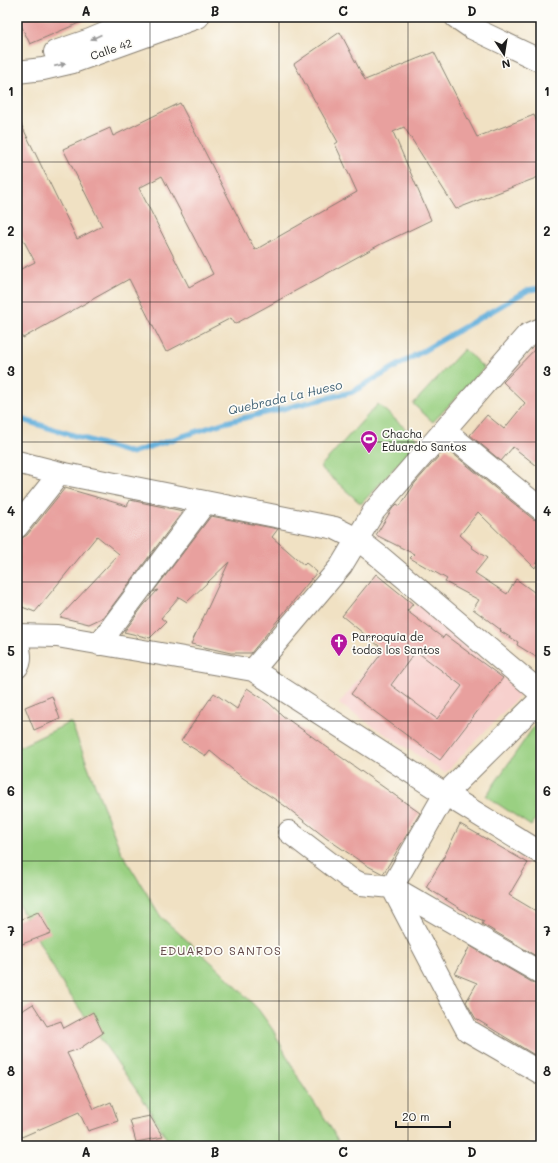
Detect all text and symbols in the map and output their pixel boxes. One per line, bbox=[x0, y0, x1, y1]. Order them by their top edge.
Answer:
text: A bbox=[81, 2, 91, 19]
text: B bbox=[211, 2, 220, 19]
text: C bbox=[338, 2, 348, 19]
text: D bbox=[467, 2, 477, 19]
one-way arrow bbox=[90, 34, 101, 40]
north arrow bbox=[484, 34, 524, 74]
street label: Calle 42 bbox=[88, 35, 134, 63]
text: N bbox=[501, 56, 512, 72]
one-way arrow bbox=[54, 62, 66, 68]
text: 1 bbox=[8, 82, 14, 99]
text: 1 bbox=[544, 82, 550, 99]
text: 2 bbox=[7, 222, 15, 239]
text: 2 bbox=[543, 222, 551, 239]
text: 3 bbox=[7, 362, 15, 379]
text: 3 bbox=[543, 362, 551, 379]
water label: Quebrada La Hueso bbox=[226, 376, 344, 418]
place label: Chacha Eduardo Santos bbox=[382, 426, 467, 454]
sports icon: Chacha Eduardo Santos bbox=[359, 429, 379, 454]
text: 4 bbox=[7, 502, 15, 519]
text: 4 bbox=[543, 502, 551, 519]
place label: Parroquia de todos los Santos bbox=[352, 629, 440, 657]
church icon: Parroquia de todos los Santos bbox=[329, 632, 349, 657]
text: 5 bbox=[7, 642, 15, 659]
text: 5 bbox=[543, 642, 551, 659]
text: 6 bbox=[7, 782, 15, 799]
text: 6 bbox=[543, 782, 551, 799]
text: 7 bbox=[7, 922, 15, 939]
text: 7 bbox=[543, 922, 551, 939]
district label: EDUARDO SANTOS bbox=[160, 942, 282, 958]
text: 8 bbox=[7, 1062, 15, 1079]
text: 8 bbox=[543, 1062, 551, 1079]
scale bar bbox=[396, 1103, 450, 1129]
text: 20 m bbox=[402, 1108, 430, 1124]
text: A bbox=[81, 1143, 91, 1160]
text: B bbox=[211, 1143, 220, 1160]
text: C bbox=[338, 1143, 348, 1160]
text: D bbox=[467, 1143, 477, 1160]

